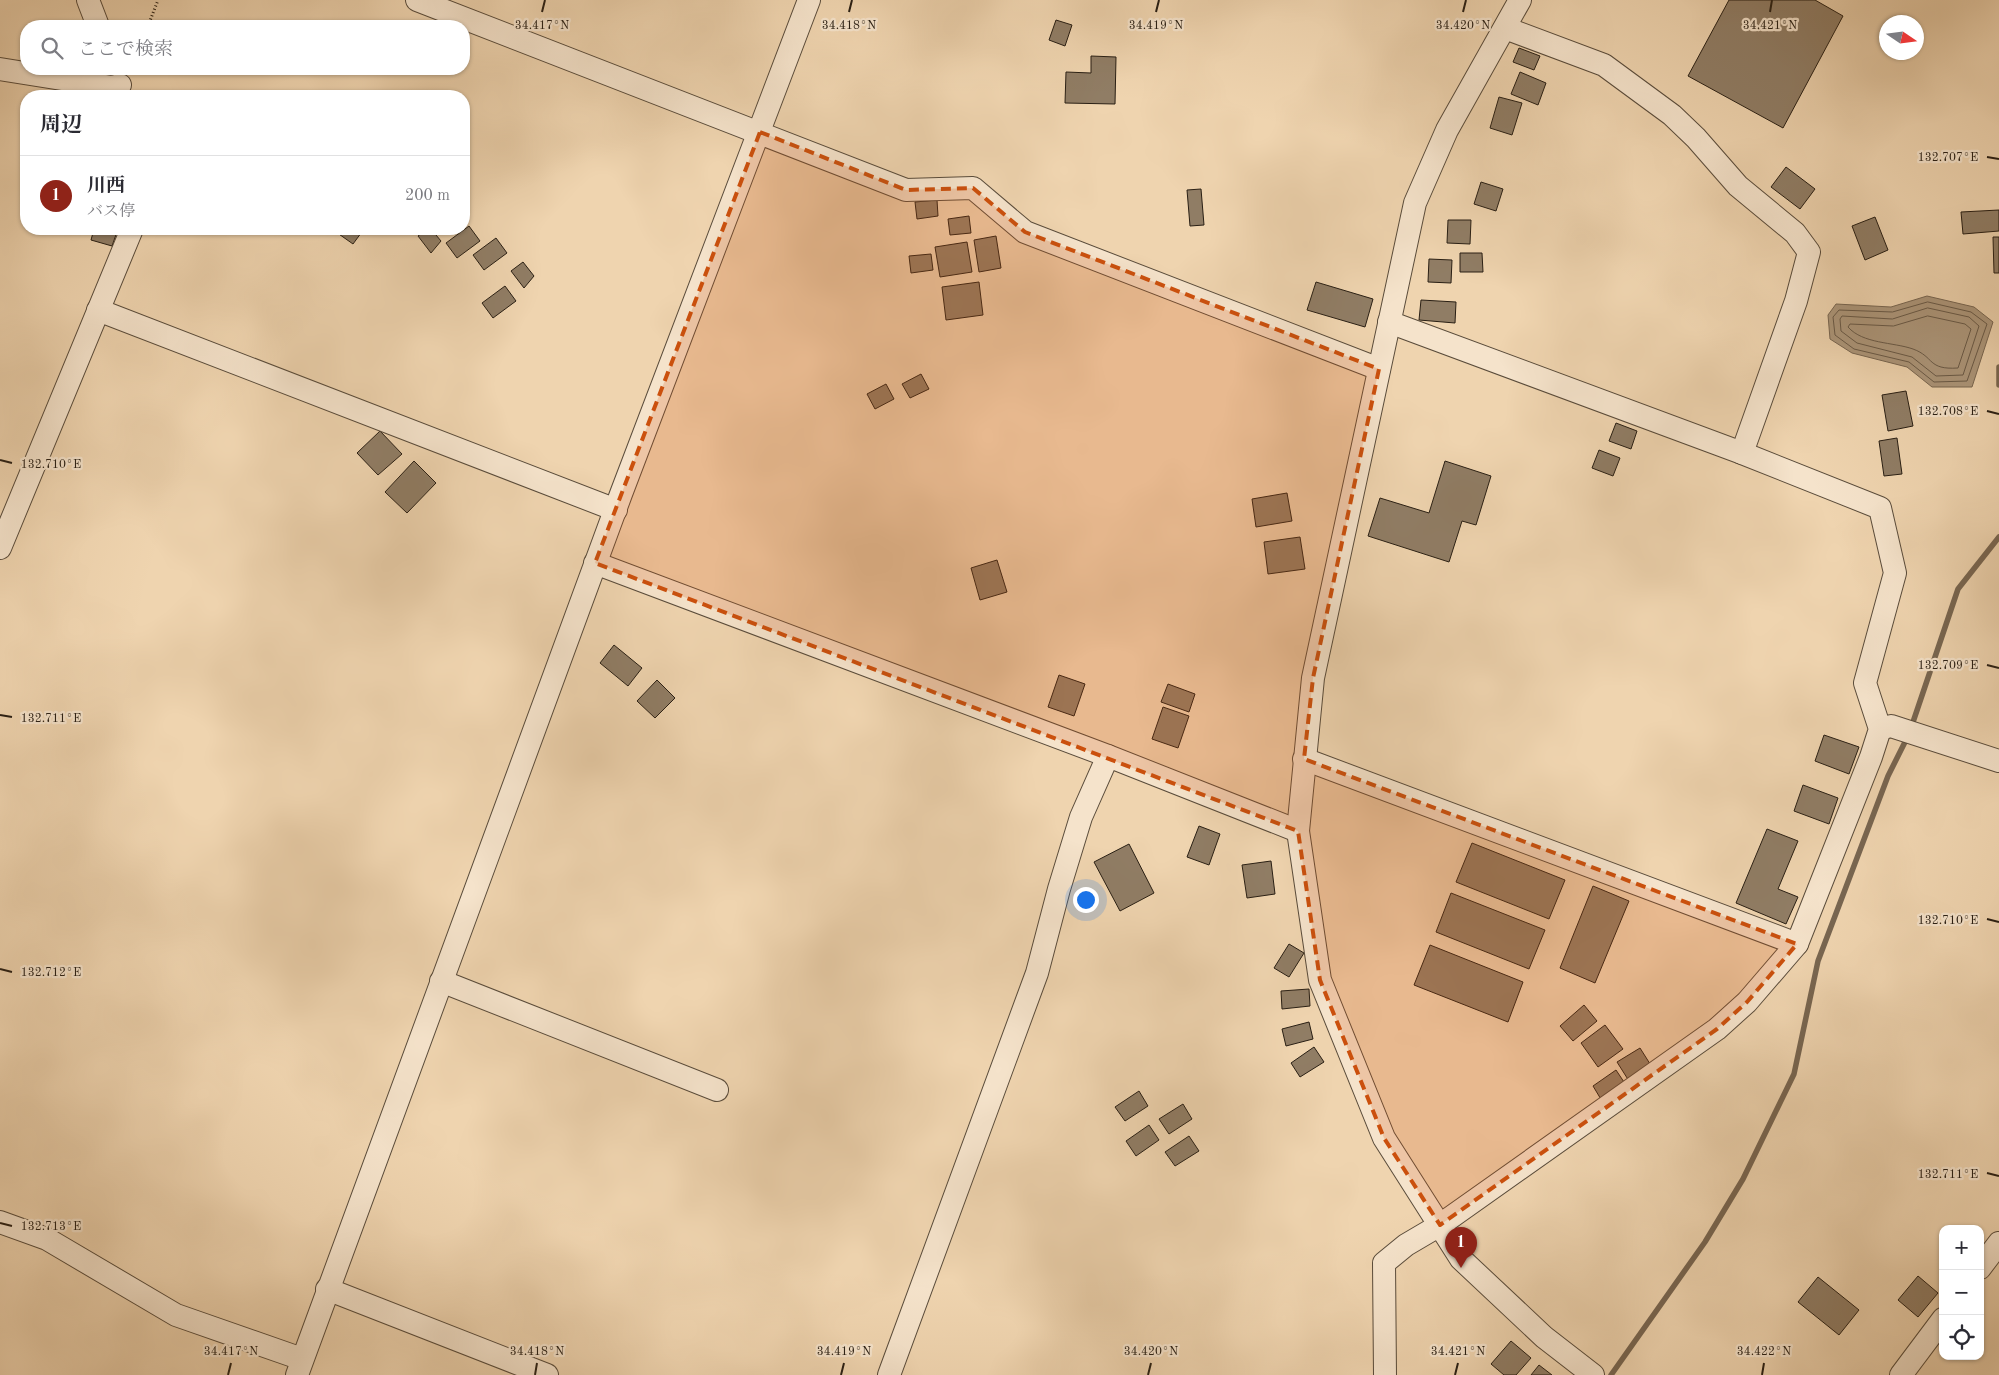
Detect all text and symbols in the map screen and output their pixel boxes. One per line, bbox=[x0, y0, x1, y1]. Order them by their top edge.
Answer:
north arrow bbox=[1879, 15, 1924, 60]
search box bbox=[20, 20, 470, 75]
text: 34.417°N bbox=[515, 20, 569, 32]
text: 34.418°N bbox=[822, 20, 876, 32]
text: 34.419°N bbox=[1129, 20, 1183, 32]
text: 34.420°N bbox=[1436, 20, 1490, 32]
text: 34.421°N bbox=[1743, 20, 1797, 32]
icon: search bbox=[38, 34, 66, 62]
text: ここで検索 bbox=[78, 41, 173, 60]
text: 周辺 bbox=[40, 115, 82, 136]
text: 132.707°E bbox=[1918, 152, 1978, 164]
text: 川西 bbox=[87, 177, 125, 196]
text: 1 bbox=[51, 188, 61, 204]
text: 200 m bbox=[405, 188, 450, 204]
text: バス停 bbox=[87, 204, 135, 220]
text: 132.708°E bbox=[1918, 406, 1978, 418]
text: 132.710°E bbox=[21, 459, 81, 471]
text: 132.709°E bbox=[1918, 660, 1978, 672]
text: 132.711°E bbox=[21, 713, 81, 725]
your location bbox=[1073, 887, 1099, 913]
text: 132.710°E bbox=[1918, 915, 1978, 927]
text: 132.712°E bbox=[21, 967, 81, 979]
text: 132.711°E bbox=[1918, 1169, 1978, 1181]
text: 132.713°E bbox=[21, 1221, 81, 1233]
map controls bbox=[1939, 1225, 1984, 1360]
button: + bbox=[1939, 1225, 1984, 1270]
pin: 1 bbox=[1445, 1227, 1477, 1268]
button: − bbox=[1939, 1270, 1984, 1315]
button: locate bbox=[1939, 1315, 1984, 1360]
text: 34.417°N bbox=[204, 1346, 258, 1358]
text: 34.418°N bbox=[510, 1346, 564, 1358]
text: 34.419°N bbox=[817, 1346, 871, 1358]
text: 34.420°N bbox=[1124, 1346, 1178, 1358]
text: 34.421°N bbox=[1431, 1346, 1485, 1358]
text: 34.422°N bbox=[1737, 1346, 1791, 1358]

